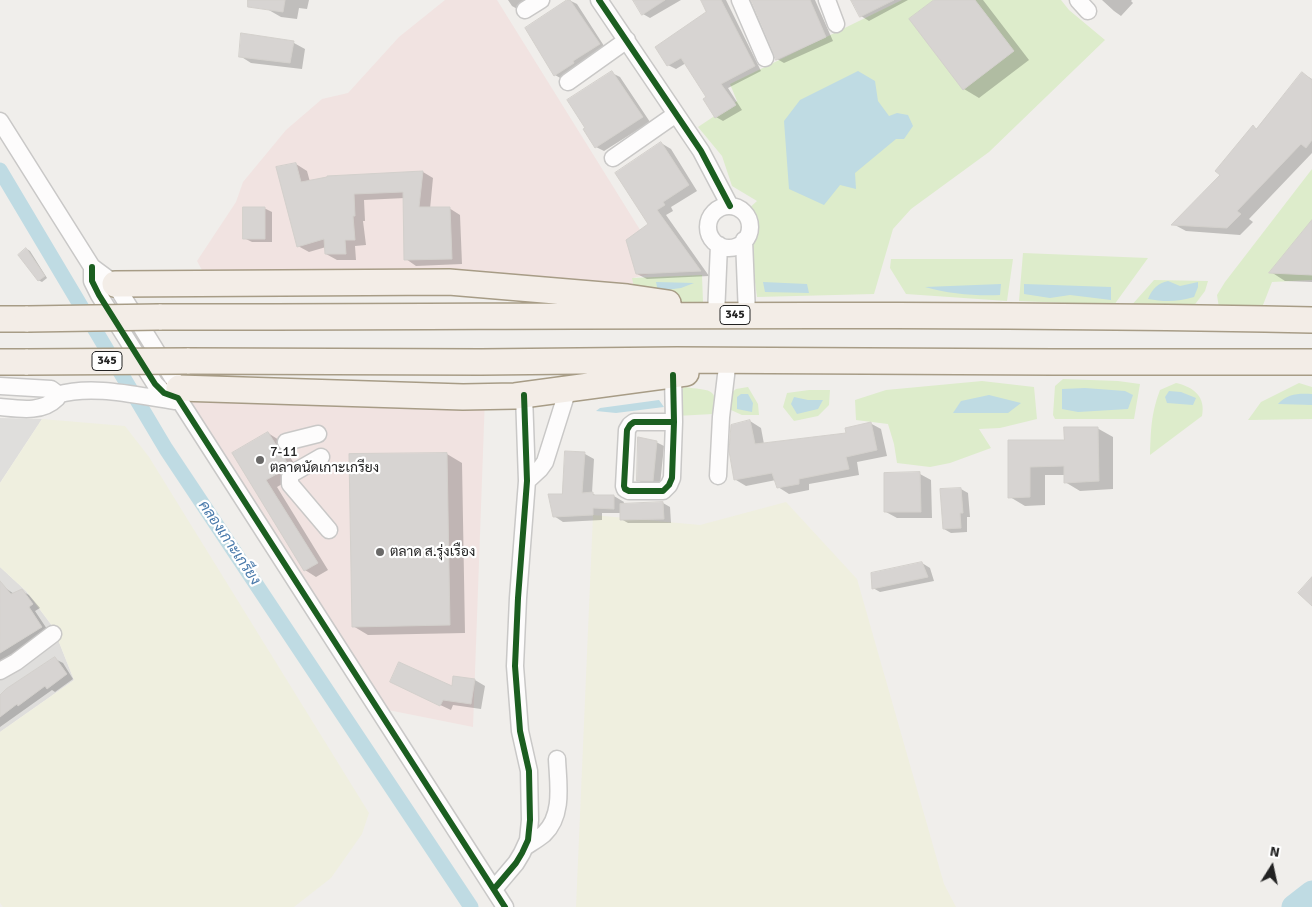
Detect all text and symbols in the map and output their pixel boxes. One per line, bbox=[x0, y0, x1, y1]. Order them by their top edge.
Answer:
road number: 345 bbox=[720, 306, 750, 324]
road number: 345 bbox=[92, 352, 122, 371]
place label: 7-11 ตลาดนัดเกาะเกรียง bbox=[270, 444, 379, 477]
marker: 7-11 ตลาดนัดเกาะเกรียง bbox=[254, 454, 266, 466]
water label: คลองเกาะเกรียง bbox=[194, 497, 264, 589]
place label: ตลาด ส.รุ่งเรือง bbox=[390, 544, 475, 560]
marker: ตลาด ส.รุ่งเรือง bbox=[374, 546, 386, 558]
north arrow bbox=[1247, 842, 1297, 892]
text: N bbox=[1268, 843, 1281, 861]

